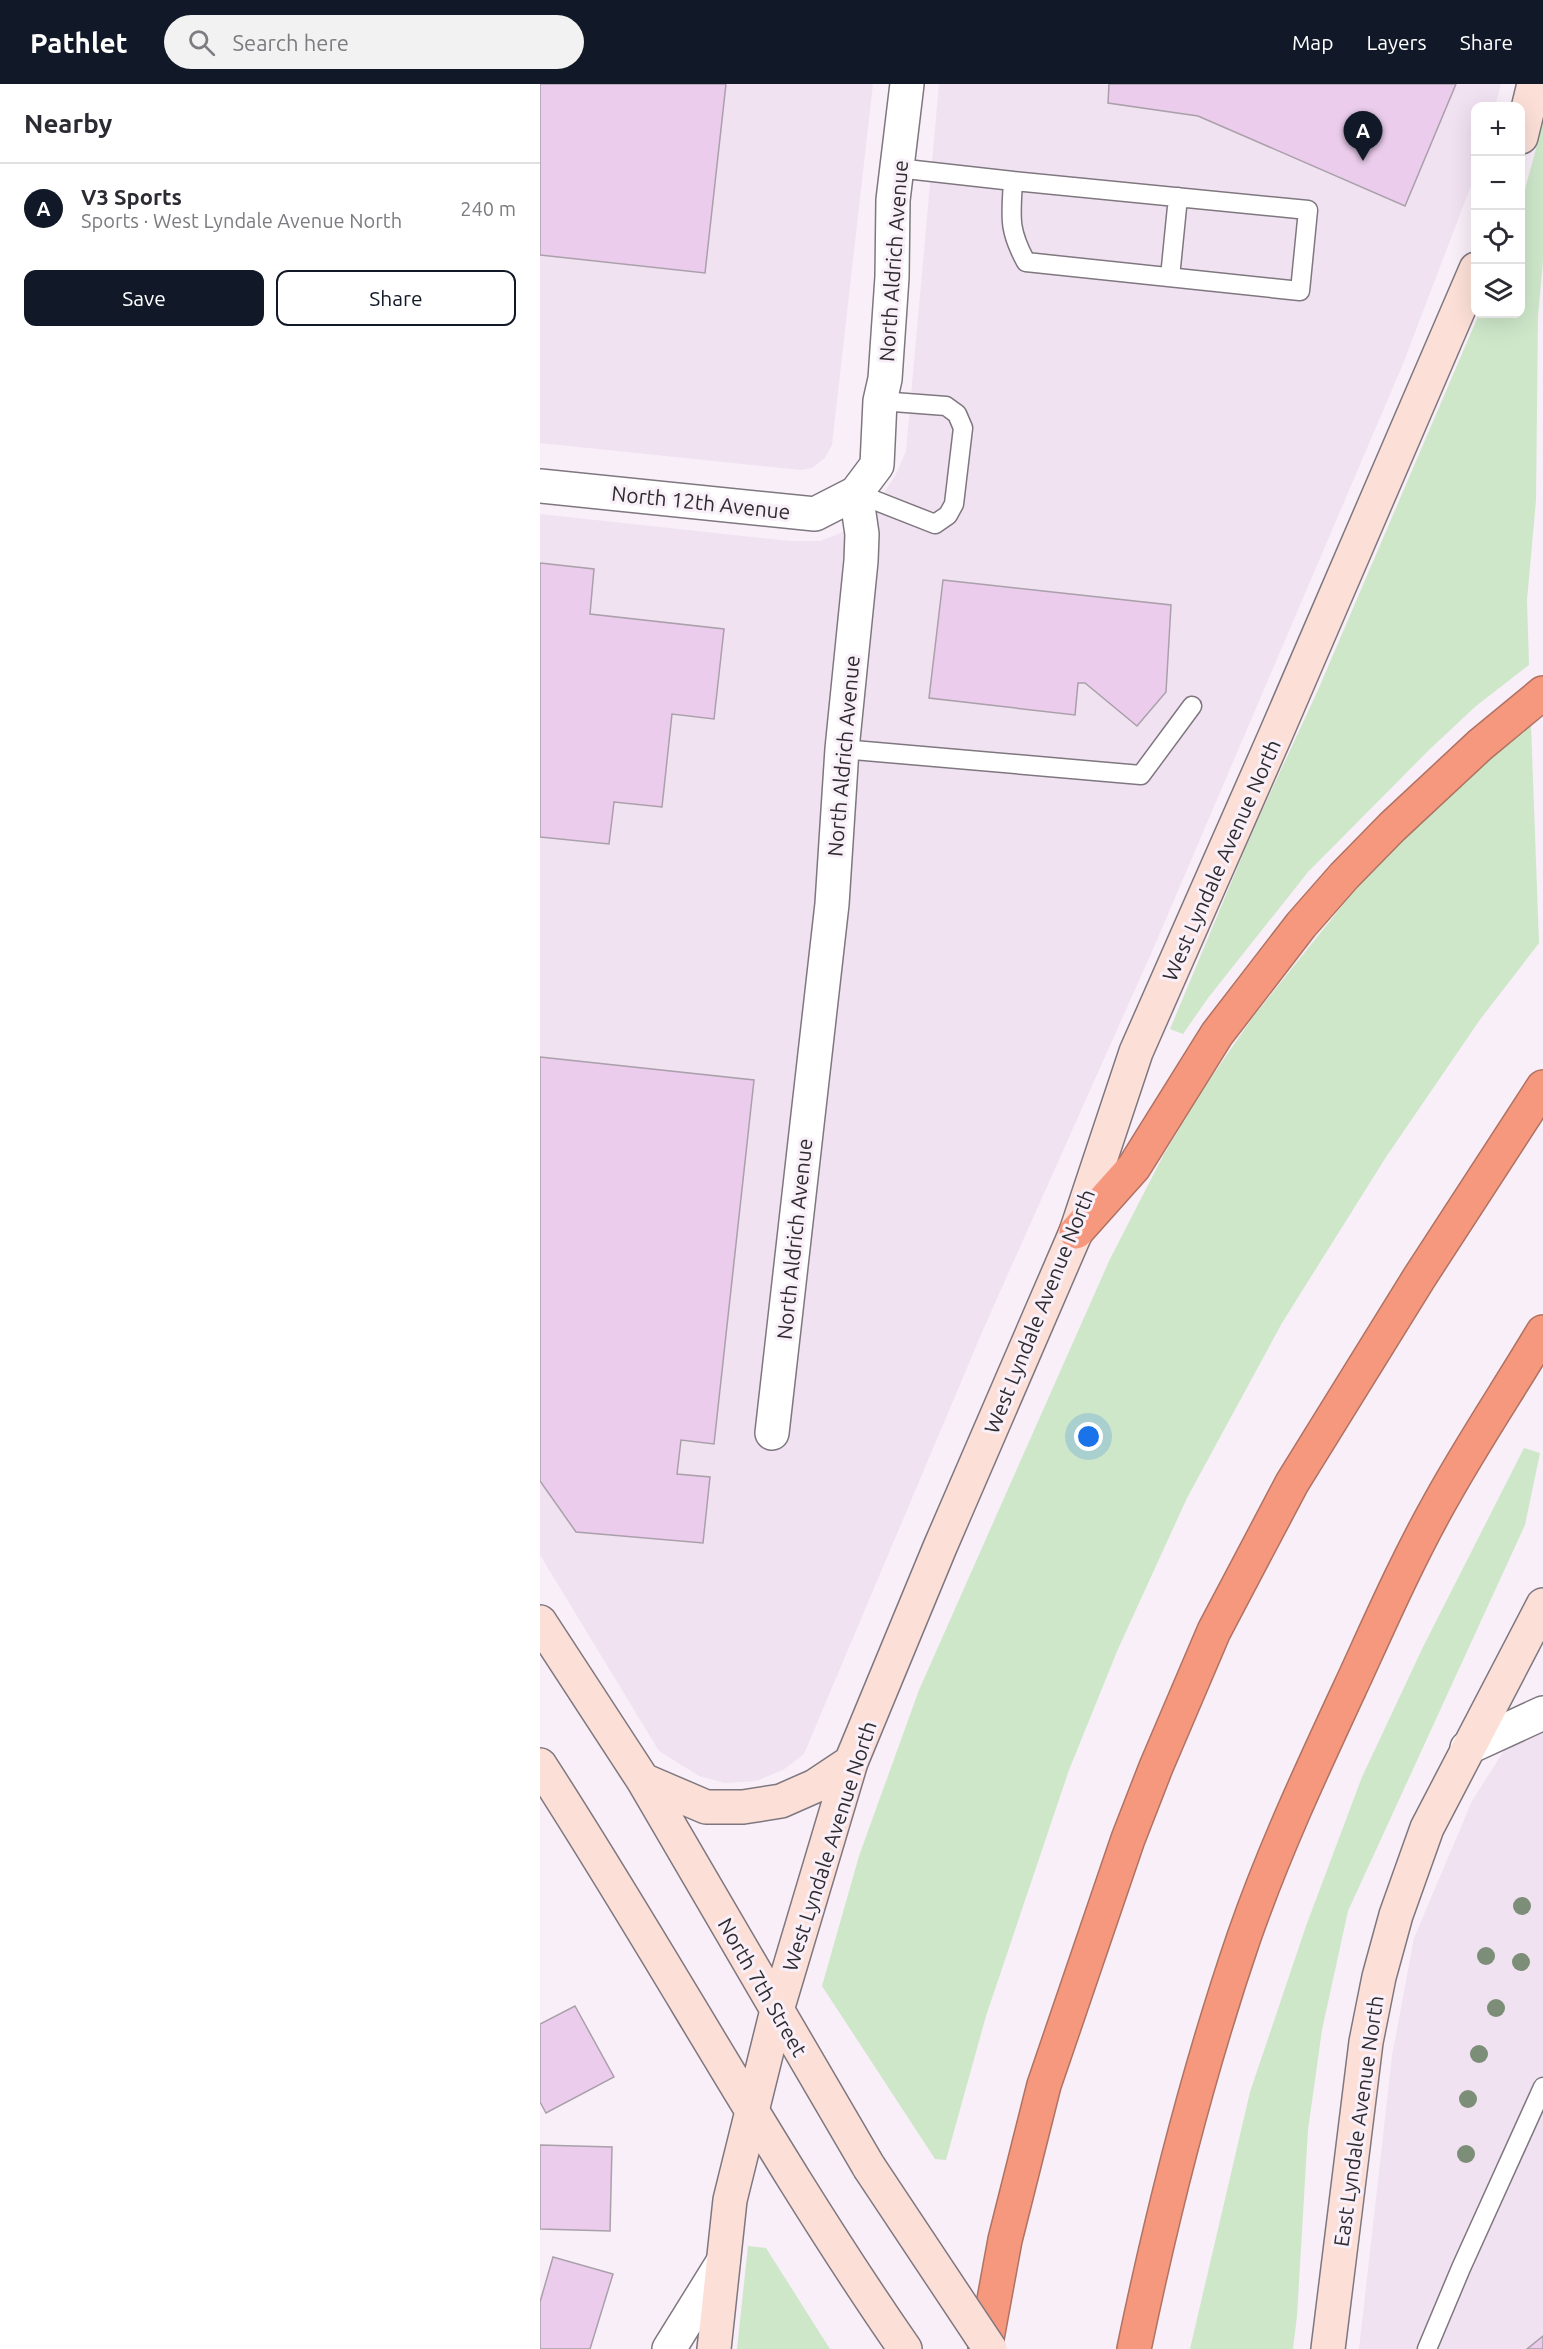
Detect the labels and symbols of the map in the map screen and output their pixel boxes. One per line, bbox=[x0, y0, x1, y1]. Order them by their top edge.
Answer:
pin: A bbox=[1344, 112, 1382, 161]
street label: North Aldrich Avenue bbox=[874, 159, 912, 363]
street label: North 12th Avenue bbox=[610, 481, 792, 523]
street label: North Aldrich Avenue bbox=[822, 654, 864, 858]
street label: West Lyndale Avenue North bbox=[1157, 736, 1285, 984]
street label: North Aldrich Avenue bbox=[772, 1137, 816, 1341]
street label: West Lyndale Avenue North bbox=[979, 1185, 1099, 1437]
your location bbox=[1074, 1422, 1103, 1451]
street label: West Lyndale Avenue North bbox=[777, 1718, 881, 1974]
street label: North 7th Street bbox=[714, 1914, 812, 2060]
street label: East Lyndale Avenue North bbox=[1328, 1994, 1388, 2248]

